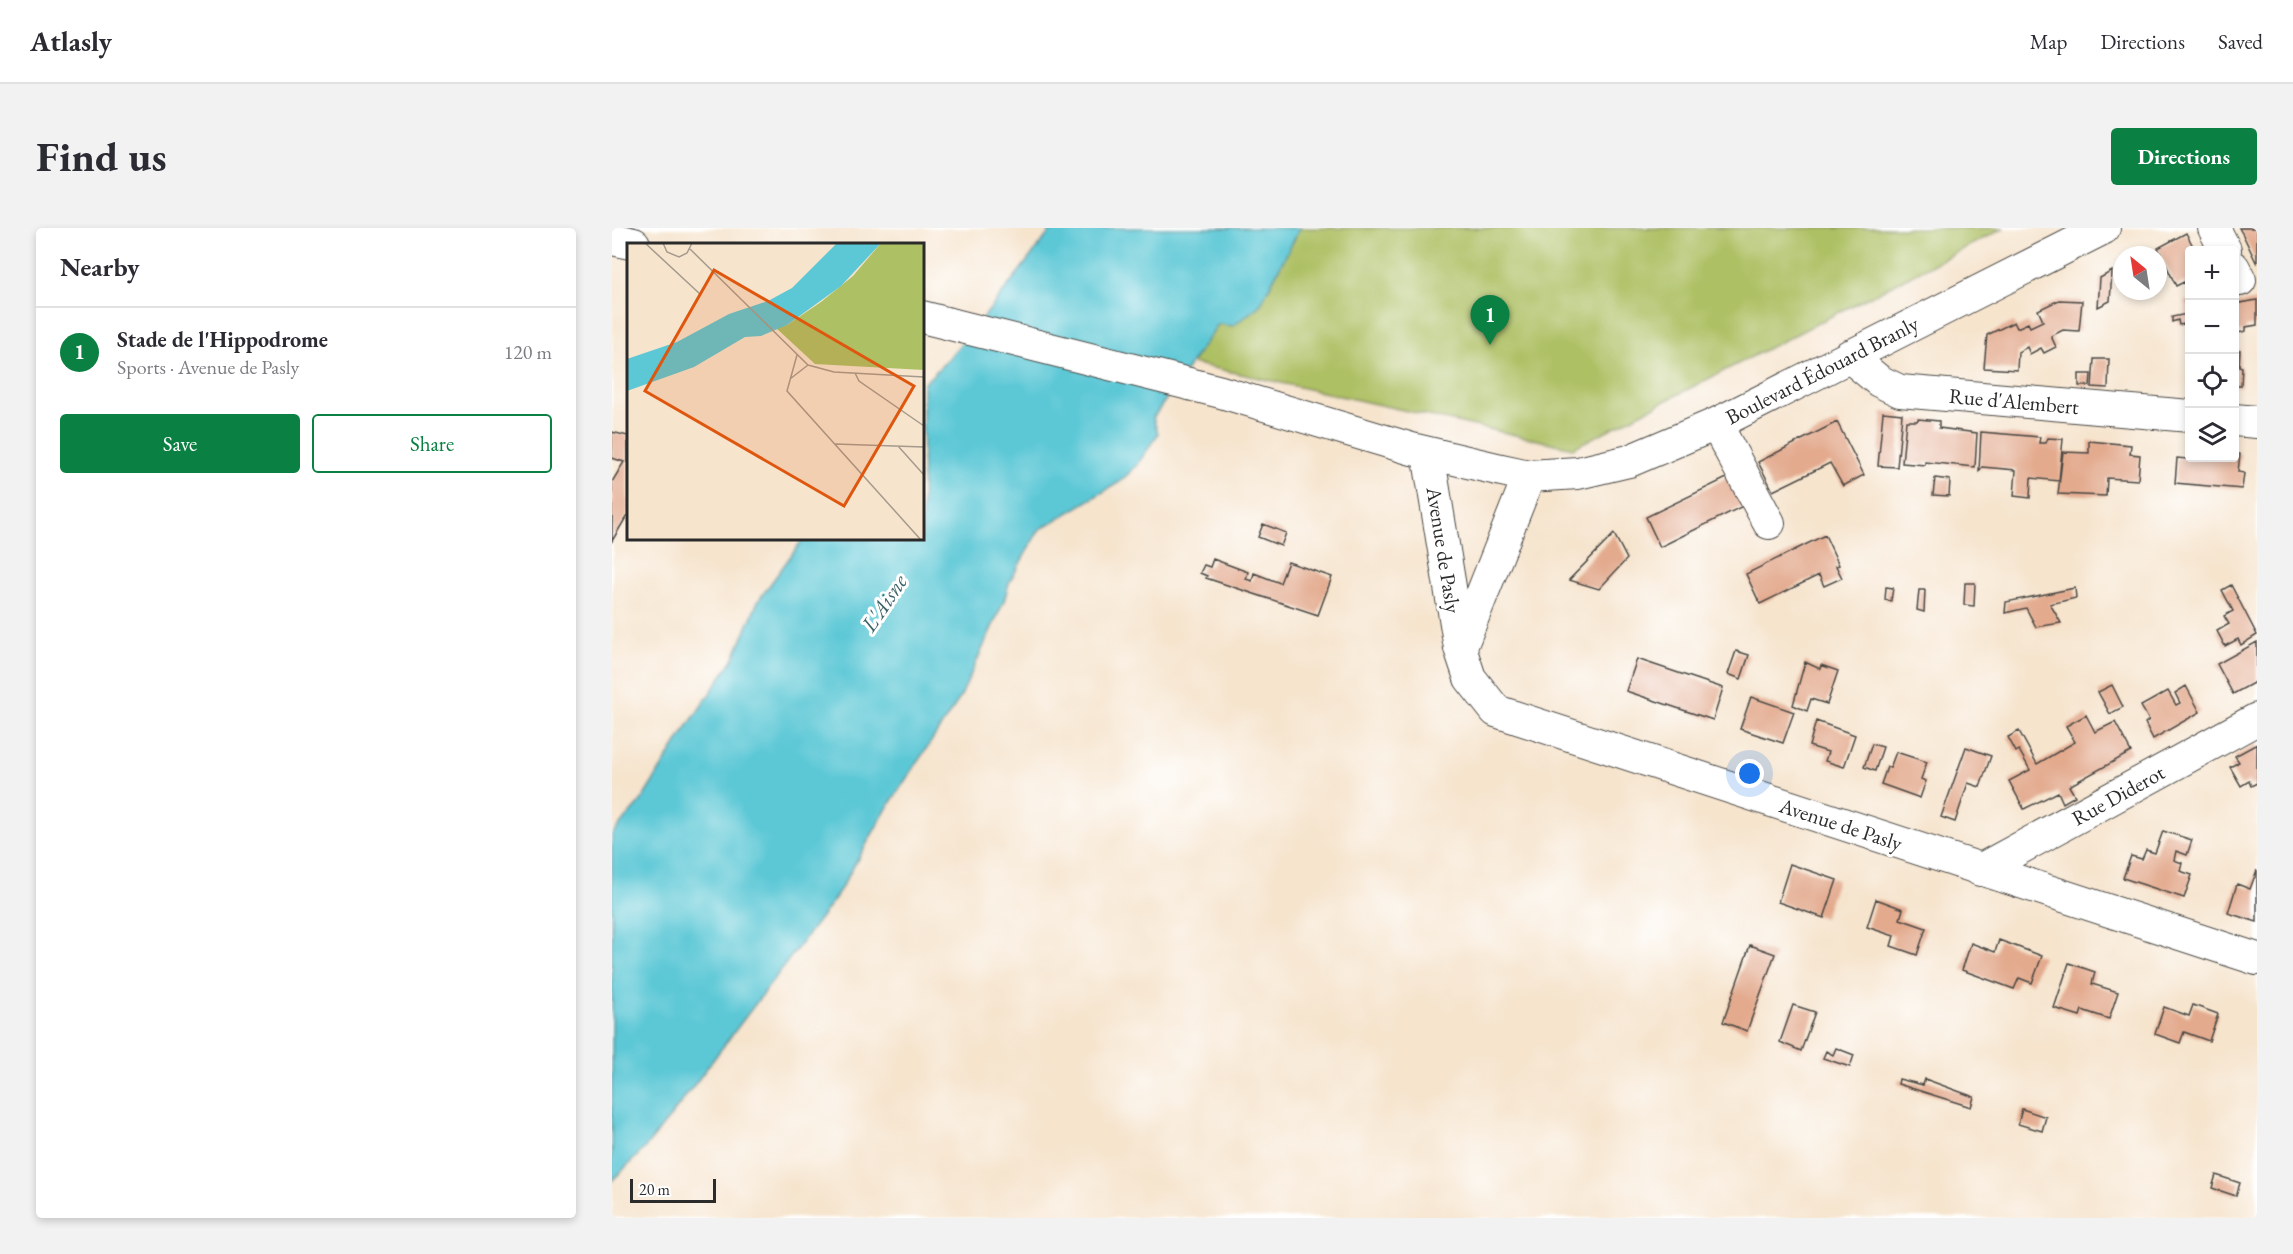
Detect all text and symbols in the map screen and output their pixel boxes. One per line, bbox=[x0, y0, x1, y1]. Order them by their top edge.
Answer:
text: Atlasly bbox=[30, 23, 112, 59]
text: Map bbox=[2030, 28, 2067, 55]
text: Directions bbox=[2100, 28, 2185, 55]
text: Saved bbox=[2218, 28, 2263, 55]
button: Directions bbox=[2111, 128, 2257, 185]
text: Find us bbox=[36, 129, 167, 184]
inset map bbox=[627, 243, 924, 540]
north arrow bbox=[2113, 246, 2167, 300]
map controls bbox=[2185, 246, 2239, 462]
button: + bbox=[2185, 246, 2239, 300]
text: Nearby bbox=[60, 250, 140, 284]
pin: 1 bbox=[1470, 296, 1510, 345]
button: − bbox=[2185, 300, 2239, 354]
street label: Boulevard Édouard Branly bbox=[1721, 309, 1924, 430]
text: Stade de l'Hippodrome bbox=[117, 325, 328, 354]
text: 1 bbox=[74, 339, 85, 365]
text: 120 m bbox=[504, 339, 552, 365]
text: Sports · Avenue de Pasly bbox=[117, 354, 299, 380]
button: locate bbox=[2185, 354, 2239, 408]
street label: Rue d'Alembert bbox=[1948, 382, 2080, 420]
button: layers bbox=[2185, 408, 2239, 462]
button: Save bbox=[60, 414, 300, 473]
button: Share bbox=[312, 414, 552, 473]
street label: Avenue de Pasly bbox=[1421, 484, 1467, 616]
water label: L'Aisne bbox=[854, 568, 914, 638]
street label: Rue Diderot bbox=[2067, 758, 2170, 832]
your location bbox=[1735, 759, 1764, 788]
street label: Avenue de Pasly bbox=[1775, 791, 1907, 857]
scale bar bbox=[630, 1176, 716, 1204]
text: 20 m bbox=[639, 1179, 670, 1200]

